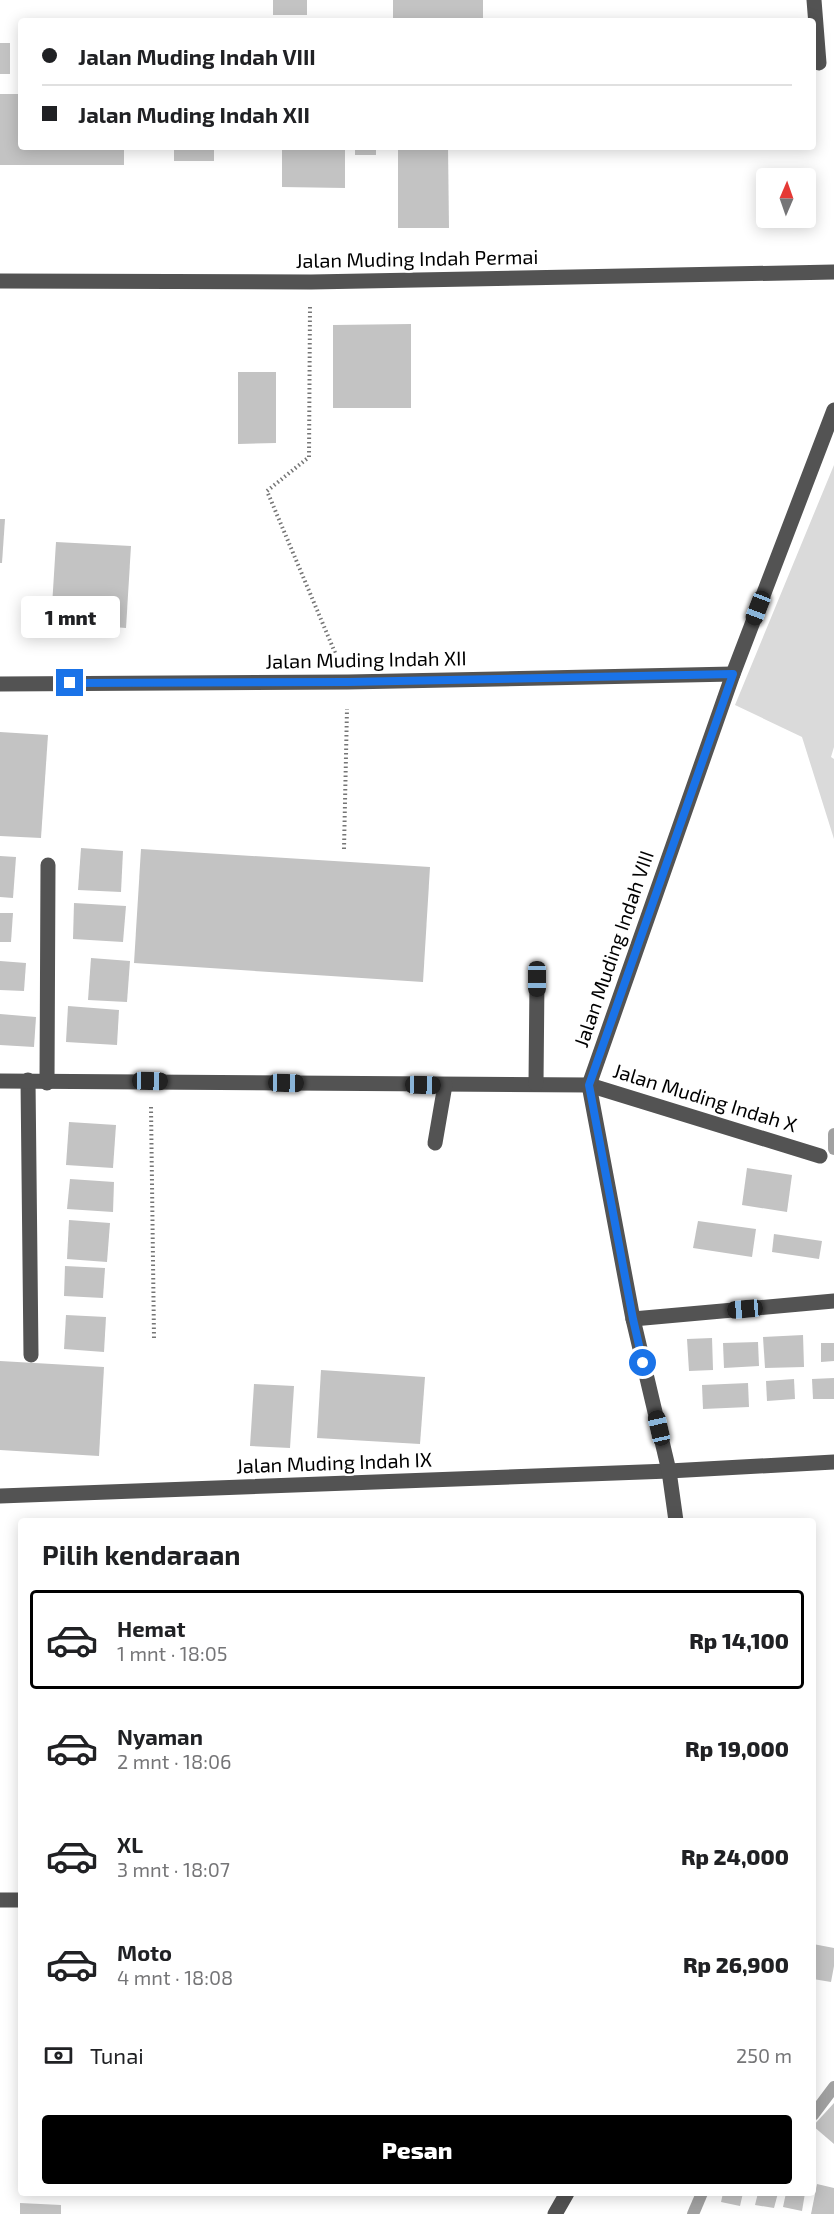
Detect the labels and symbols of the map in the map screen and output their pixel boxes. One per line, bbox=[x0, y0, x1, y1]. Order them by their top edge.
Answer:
north arrow bbox=[756, 168, 816, 228]
street label: Jalan Muding Indah Permai bbox=[295, 244, 539, 272]
car bbox=[743, 588, 773, 628]
callout: 1 mnt bbox=[20, 596, 119, 638]
street label: Jalan Muding Indah XII bbox=[265, 645, 467, 673]
route end bbox=[56, 669, 83, 696]
street label: Jalan Muding Indah VIII bbox=[568, 847, 658, 1050]
car bbox=[528, 961, 546, 997]
street label: Jalan Muding Indah X bbox=[610, 1058, 800, 1136]
car bbox=[132, 1072, 168, 1090]
car bbox=[268, 1074, 304, 1092]
car bbox=[405, 1076, 441, 1094]
car bbox=[726, 1298, 764, 1320]
route start bbox=[629, 1349, 656, 1376]
car bbox=[646, 1408, 672, 1448]
street label: Jalan Muding Indah IX bbox=[235, 1447, 432, 1477]

